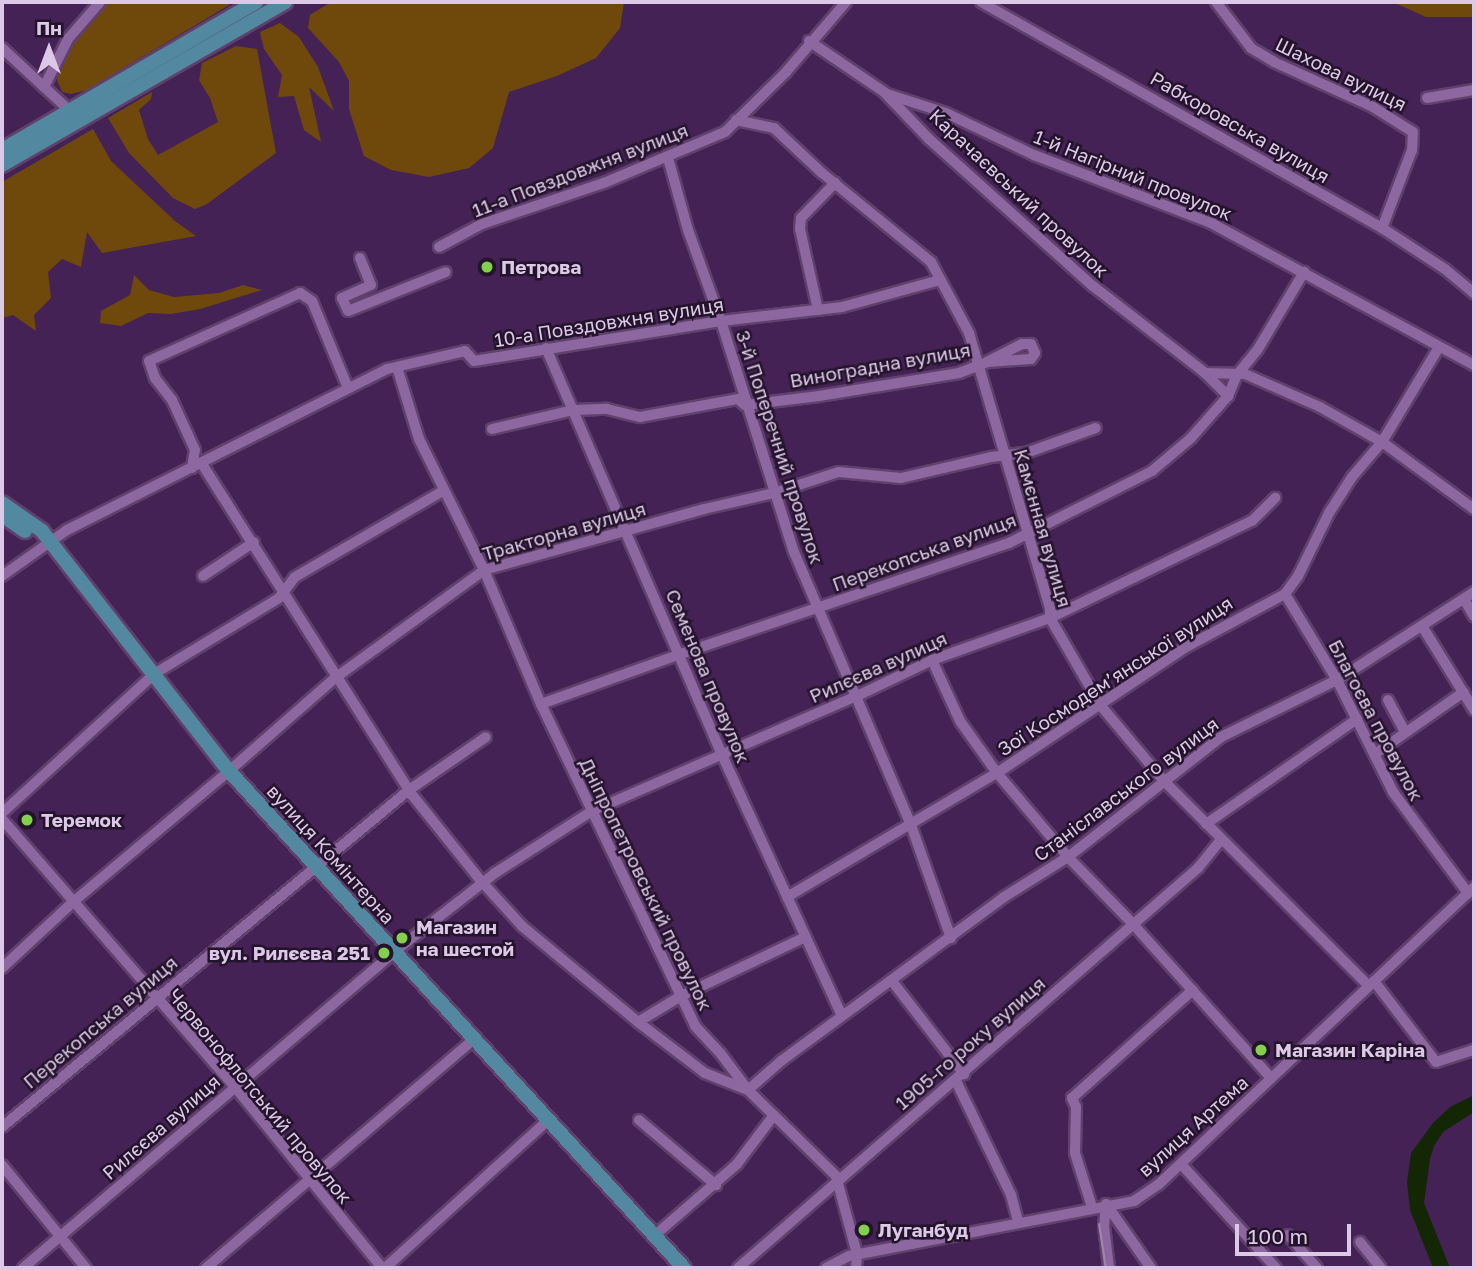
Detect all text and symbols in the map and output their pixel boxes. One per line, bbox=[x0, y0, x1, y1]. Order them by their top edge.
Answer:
north arrow bbox=[14, 14, 84, 84]
text: Пн bbox=[36, 16, 62, 39]
street label: Шахова вулиця bbox=[1272, 32, 1410, 116]
street label: Рабкоровська вулиця bbox=[1146, 66, 1334, 188]
street label: Карачаєвський провулок bbox=[925, 104, 1113, 282]
street label: 11-а Повздовжня вулиця bbox=[469, 118, 691, 222]
street label: 1-й Нагірний провулок bbox=[1031, 125, 1235, 225]
place label: Петрова bbox=[501, 256, 581, 278]
marker: Петрова bbox=[479, 259, 495, 275]
street label: 10-а Повздовжня вулиця bbox=[493, 293, 725, 351]
street label: 3-й Поперечний провулок bbox=[731, 327, 829, 567]
street label: Виноградна вулиця bbox=[788, 338, 972, 392]
street label: Камєнная вулиця bbox=[1010, 446, 1076, 610]
street label: Тракторна вулиця bbox=[480, 497, 648, 565]
street label: Перекопська вулиця bbox=[829, 508, 1019, 596]
street label: Семенова провулок bbox=[661, 586, 755, 766]
street label: Зої Космодем’янської вулиця bbox=[993, 591, 1237, 761]
street label: Рилєєва вулиця bbox=[806, 626, 950, 708]
street label: Благоєва провулок bbox=[1324, 635, 1428, 805]
street label: Станіславського вулиця bbox=[1029, 712, 1223, 866]
street label: Дніпропетровський провулок bbox=[575, 754, 717, 1014]
street label: вулиця Комінтерна bbox=[262, 780, 400, 928]
place label: Теремок bbox=[41, 809, 122, 831]
marker: Теремок bbox=[19, 812, 35, 828]
place label: Магазин на шестой bbox=[416, 916, 514, 960]
marker: Магазин на шестой bbox=[394, 930, 410, 946]
place label: вул. Рилєєва 251 bbox=[209, 942, 370, 964]
marker: вул. Рилєєва 251 bbox=[376, 945, 392, 961]
street label: Перекопська вулиця bbox=[18, 951, 182, 1093]
street label: 1905-го року вулиця bbox=[890, 972, 1050, 1114]
street label: Червонофлотський провулок bbox=[163, 984, 357, 1208]
place label: Магазин Каріна bbox=[1275, 1039, 1425, 1061]
marker: Магазин Каріна bbox=[1253, 1042, 1269, 1058]
street label: Рилєєва вулиця bbox=[98, 1070, 224, 1184]
street label: вулиця Артема bbox=[1133, 1071, 1253, 1181]
scale bar bbox=[1238, 1210, 1354, 1254]
place label: Луганбуд bbox=[878, 1219, 968, 1241]
marker: Луганбуд bbox=[856, 1222, 872, 1238]
text: 100 m bbox=[1248, 1223, 1308, 1249]

